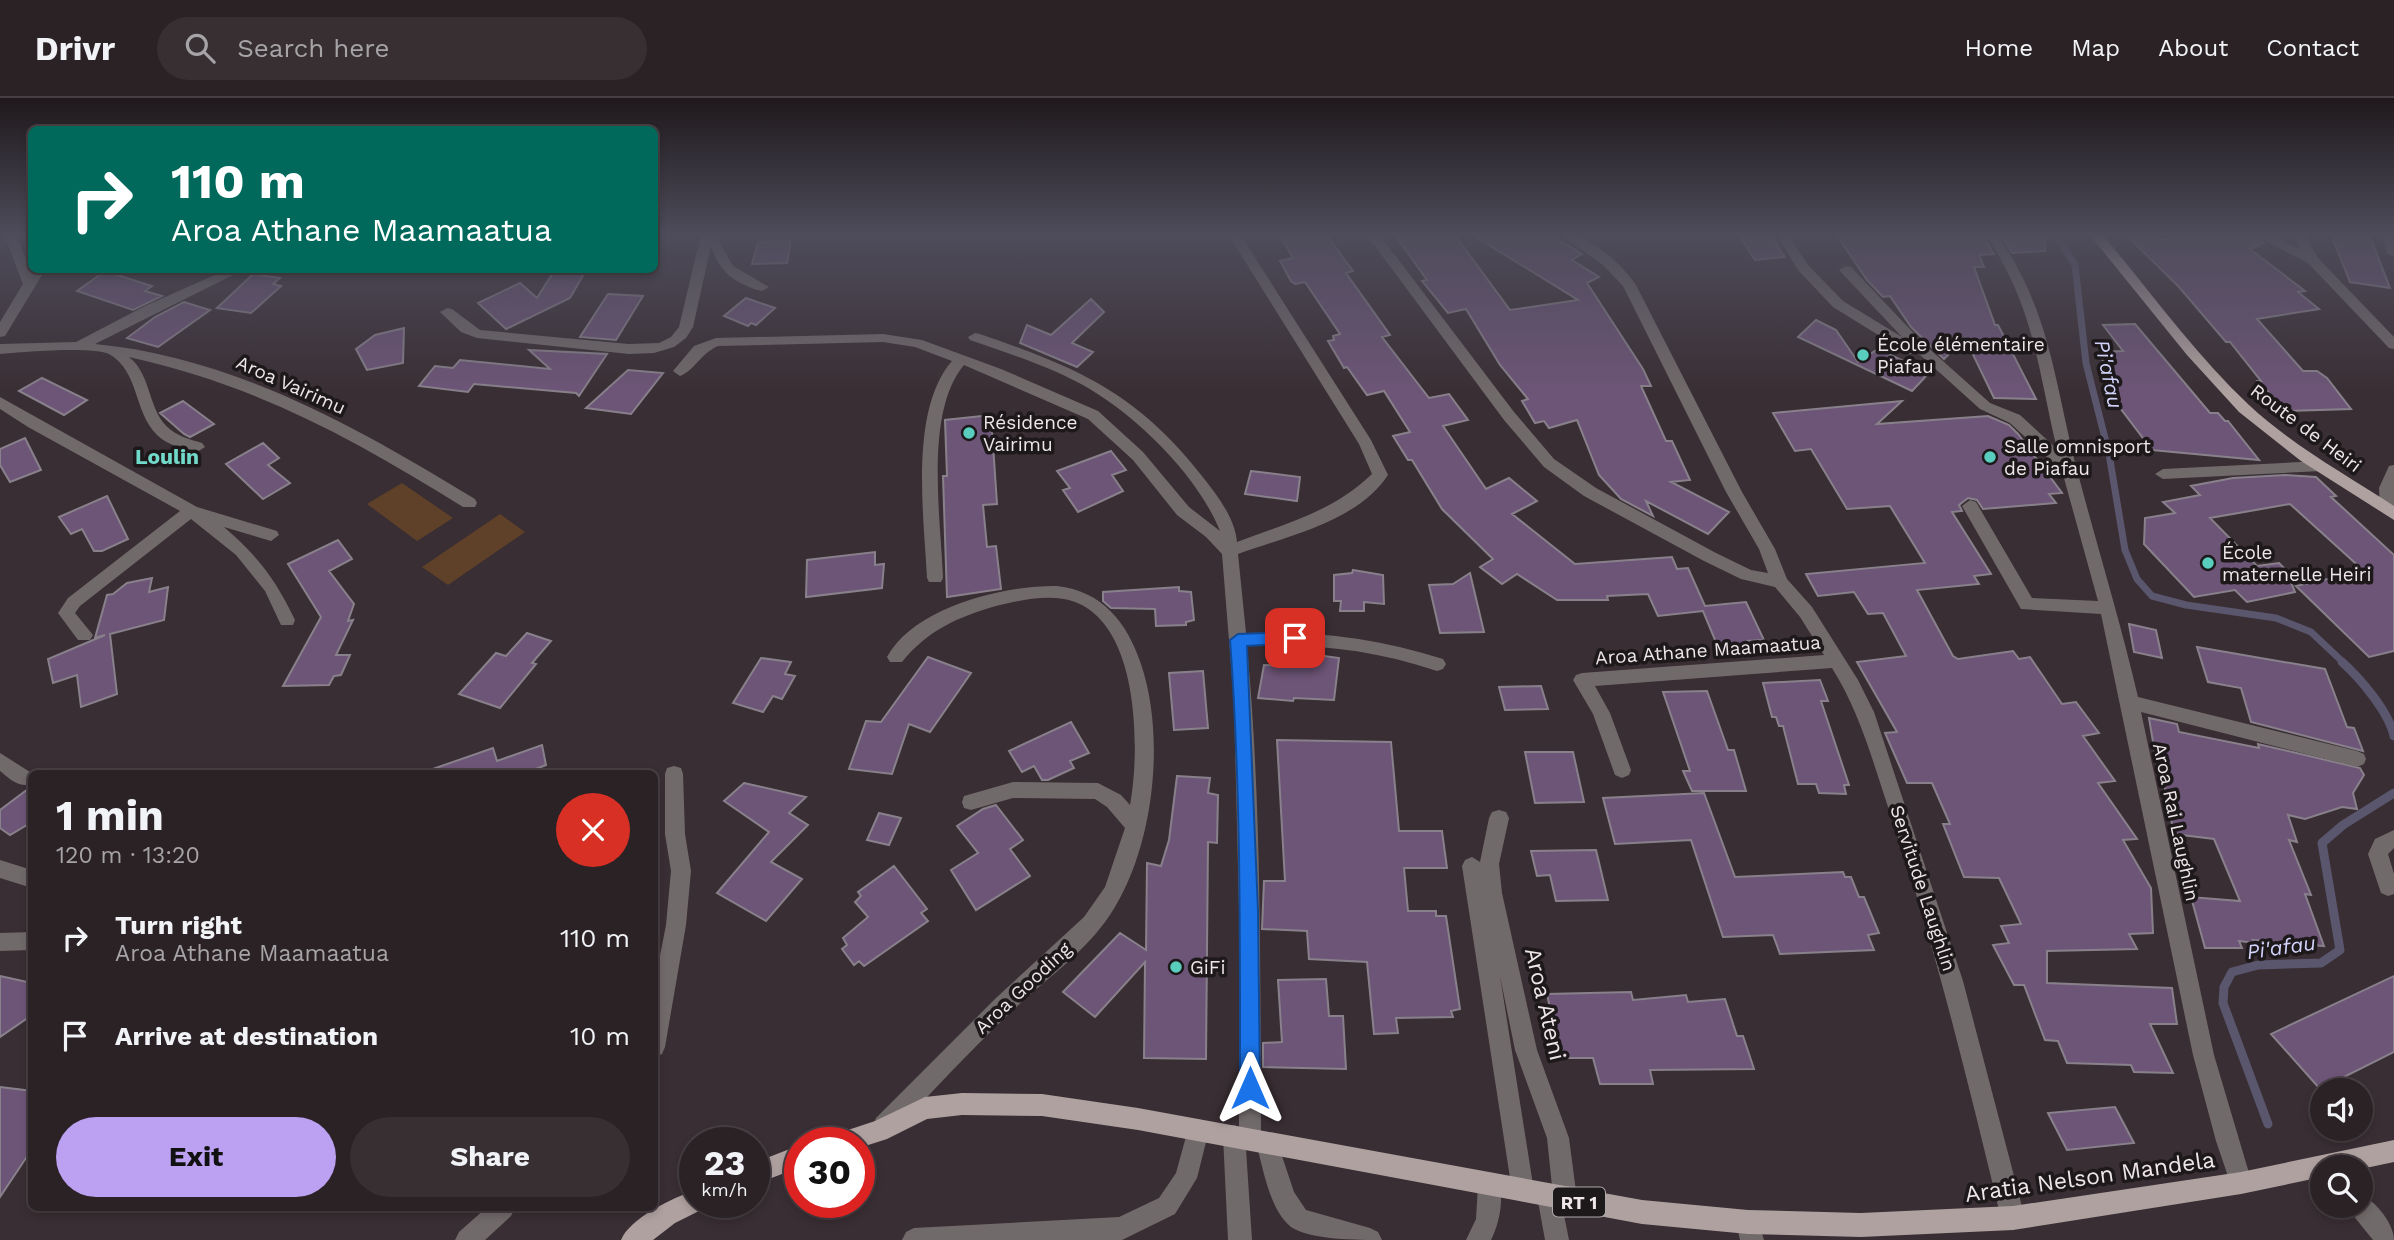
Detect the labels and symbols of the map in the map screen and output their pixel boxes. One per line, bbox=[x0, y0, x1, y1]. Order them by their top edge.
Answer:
place label: École élémentaire Piafau bbox=[1877, 333, 2045, 378]
water label: Pi'afau bbox=[2090, 337, 2128, 411]
marker: École élémentaire Piafau bbox=[1855, 347, 1871, 363]
street label: Aroa Vairimu bbox=[233, 351, 349, 419]
street label: Route de Heiri bbox=[2246, 379, 2366, 477]
place label: Résidence Vairimu bbox=[983, 411, 1078, 456]
marker: Résidence Vairimu bbox=[961, 425, 977, 441]
place label: Salle omnisport de Piafau bbox=[2004, 435, 2151, 480]
district label: Loulin bbox=[135, 444, 199, 469]
marker: Salle omnisport de Piafau bbox=[1982, 449, 1998, 465]
place label: École maternelle Heiri bbox=[2222, 541, 2372, 586]
marker: École maternelle Heiri bbox=[2200, 555, 2216, 571]
pin bbox=[1265, 608, 1325, 668]
street label: Aroa Athane Maamaatua bbox=[1594, 631, 1822, 669]
street label: Aroa Rai Laughlin bbox=[2148, 741, 2204, 903]
street label: Servitude Laughlin bbox=[1885, 802, 1961, 974]
water label: Pi'afau bbox=[2245, 930, 2317, 964]
street label: Aroa Gooding bbox=[970, 937, 1077, 1039]
street label: Aroa Ateni bbox=[1519, 945, 1571, 1063]
place label: GiFi bbox=[1190, 956, 1225, 979]
marker: GiFi bbox=[1168, 959, 1184, 975]
position arrow bbox=[1213, 1051, 1287, 1125]
speed limit sign: 30 bbox=[784, 1127, 875, 1218]
street label: Aratia Nelson Mandela bbox=[1963, 1146, 2217, 1208]
road number: RT 1 bbox=[1553, 1188, 1605, 1217]

